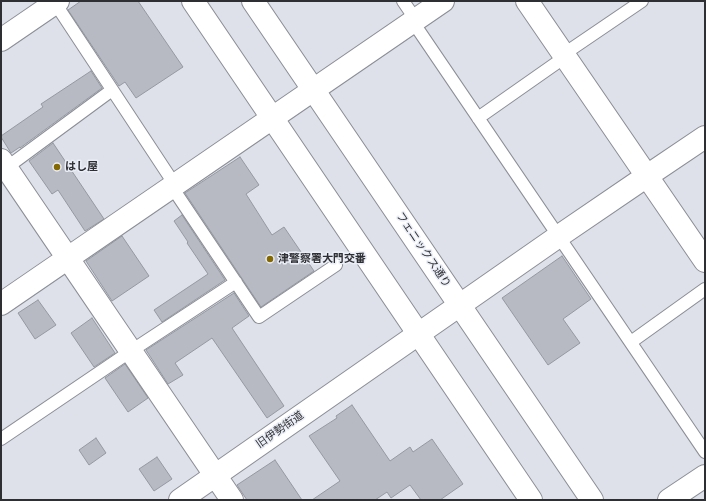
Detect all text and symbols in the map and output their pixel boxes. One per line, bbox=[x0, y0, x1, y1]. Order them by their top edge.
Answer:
place label: はし屋 bbox=[65, 160, 98, 174]
marker: はし屋 bbox=[52, 162, 62, 172]
street label: フェニックス通り bbox=[393, 210, 453, 290]
place label: 津警察署大門交番 bbox=[278, 252, 366, 266]
marker: 津警察署大門交番 bbox=[265, 254, 275, 264]
street label: 旧伊勢街道 bbox=[254, 409, 306, 451]

